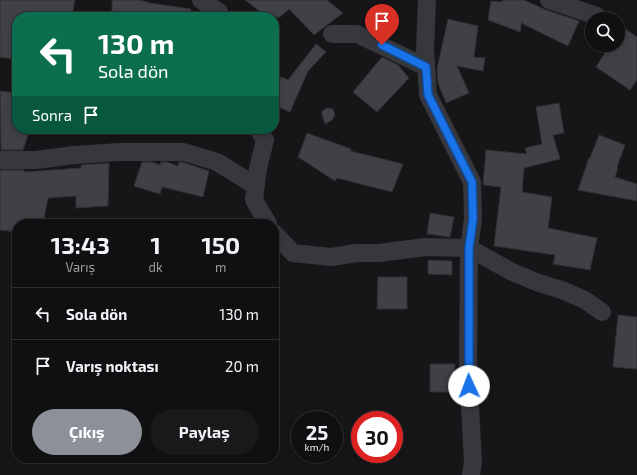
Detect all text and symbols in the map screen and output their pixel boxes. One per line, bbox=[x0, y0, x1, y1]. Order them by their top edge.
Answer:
pin bbox=[365, 4, 399, 45]
icon: arrive bbox=[371, 10, 393, 32]
map controls bbox=[585, 12, 625, 52]
button: search bbox=[585, 12, 625, 52]
text: 130 m bbox=[98, 26, 174, 60]
icon: left bbox=[32, 28, 84, 80]
text: Sola dön bbox=[98, 60, 169, 82]
icon: arrive bbox=[80, 104, 102, 126]
text: Sonra bbox=[32, 106, 72, 124]
text: 13:43 bbox=[51, 230, 110, 259]
text: 1 bbox=[150, 230, 161, 259]
text: 150 bbox=[201, 230, 240, 259]
text: Varış bbox=[65, 259, 95, 275]
text: dk bbox=[149, 259, 163, 275]
text: m bbox=[215, 259, 227, 275]
icon: left bbox=[32, 303, 54, 325]
text: Sola dön bbox=[66, 305, 127, 323]
text: 130 m bbox=[219, 305, 259, 323]
icon: arrive bbox=[32, 355, 54, 377]
text: Varış noktası bbox=[66, 357, 159, 375]
text: 20 m bbox=[225, 357, 259, 375]
position arrow bbox=[448, 365, 490, 407]
button: Çıkış bbox=[32, 409, 142, 455]
button: Paylaş bbox=[150, 409, 259, 455]
speed limit sign: 30 bbox=[351, 411, 403, 463]
text: 25 bbox=[306, 420, 328, 444]
text: km/h bbox=[305, 441, 329, 453]

